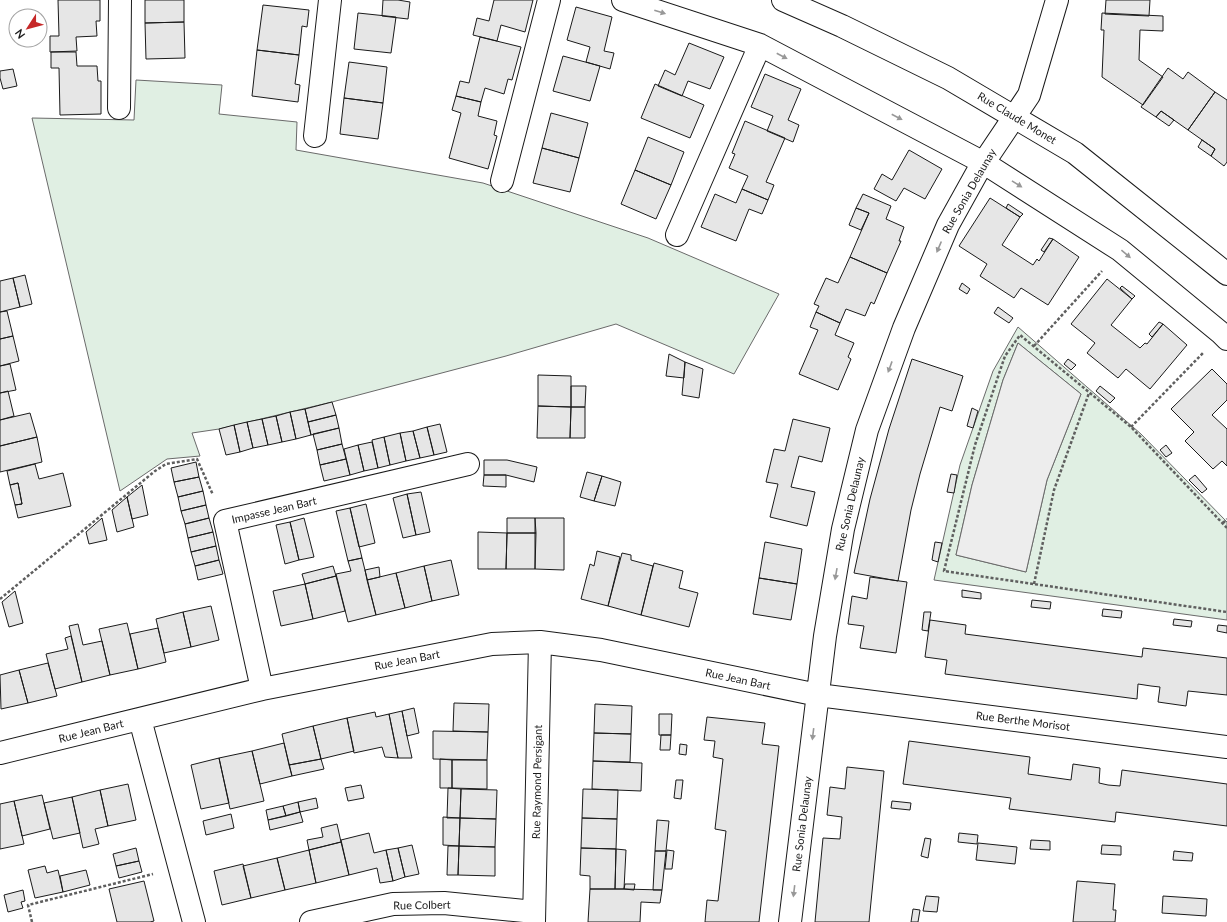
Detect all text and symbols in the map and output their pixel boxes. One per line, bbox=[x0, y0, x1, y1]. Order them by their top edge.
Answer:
north arrow bbox=[8, 8, 48, 48]
one-way arrow bbox=[654, 9, 666, 15]
text: N bbox=[12, 27, 27, 41]
one-way arrow bbox=[776, 53, 788, 60]
street label: Rue Claude Monet bbox=[975, 89, 1059, 146]
one-way arrow bbox=[891, 114, 903, 120]
street label: Rue Sonia Delaunay bbox=[939, 146, 998, 236]
one-way arrow bbox=[1012, 180, 1022, 188]
one-way arrow bbox=[935, 241, 941, 253]
one-way arrow bbox=[1121, 250, 1131, 259]
one-way arrow bbox=[886, 362, 892, 374]
street label: Rue Sonia Delaunay bbox=[832, 455, 867, 552]
street label: Impasse Jean Bart bbox=[230, 493, 318, 526]
one-way arrow bbox=[832, 568, 838, 580]
street label: Rue Jean Bart bbox=[373, 647, 441, 672]
street label: Rue Jean Bart bbox=[704, 665, 772, 692]
street label: Rue Berthe Morisot bbox=[975, 708, 1071, 733]
street label: Rue Jean Bart bbox=[57, 716, 125, 745]
street label: Rue Raymond Persigant bbox=[529, 725, 544, 839]
one-way arrow bbox=[810, 728, 817, 740]
street label: Rue Sonia Delaunay bbox=[789, 775, 814, 872]
one-way arrow bbox=[791, 885, 797, 897]
street label: Rue Colbert bbox=[393, 897, 451, 912]

